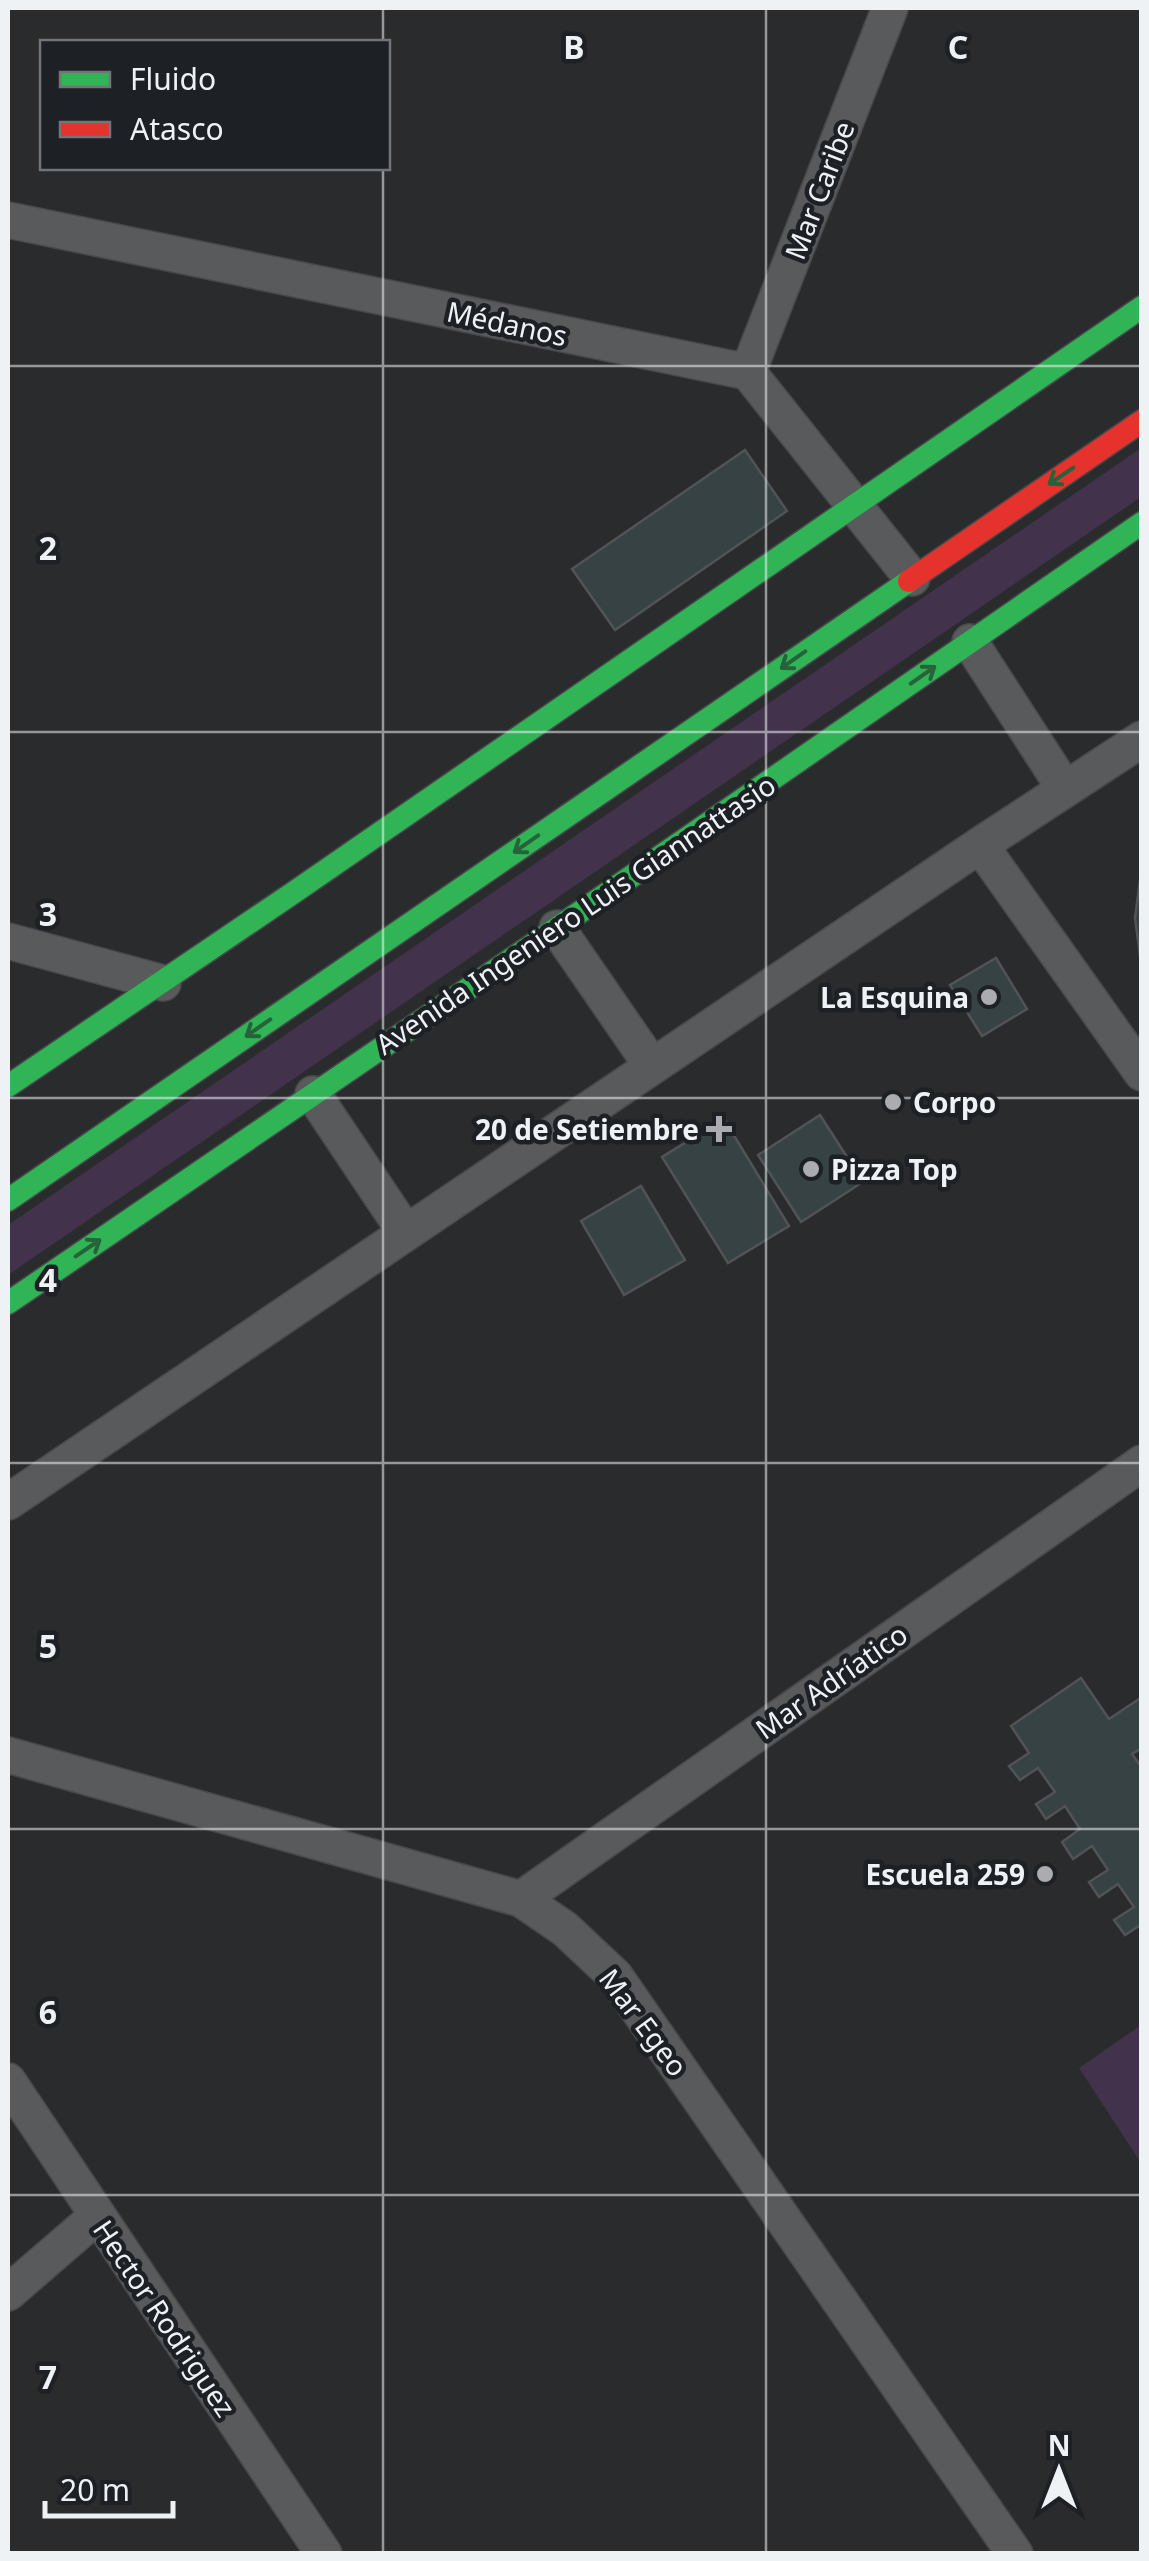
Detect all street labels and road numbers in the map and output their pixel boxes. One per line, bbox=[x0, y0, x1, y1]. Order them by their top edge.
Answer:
street label: Mar Caribe bbox=[775, 115, 863, 265]
street label: Médanos bbox=[443, 292, 571, 354]
street label: Avenida Ingeniero Luis Giannattasio bbox=[367, 765, 783, 1063]
street label: Mar Adríatico bbox=[747, 1615, 915, 1747]
street label: Mar Egeo bbox=[591, 1960, 697, 2084]
street label: Hector Rodriguez bbox=[85, 2212, 245, 2424]

